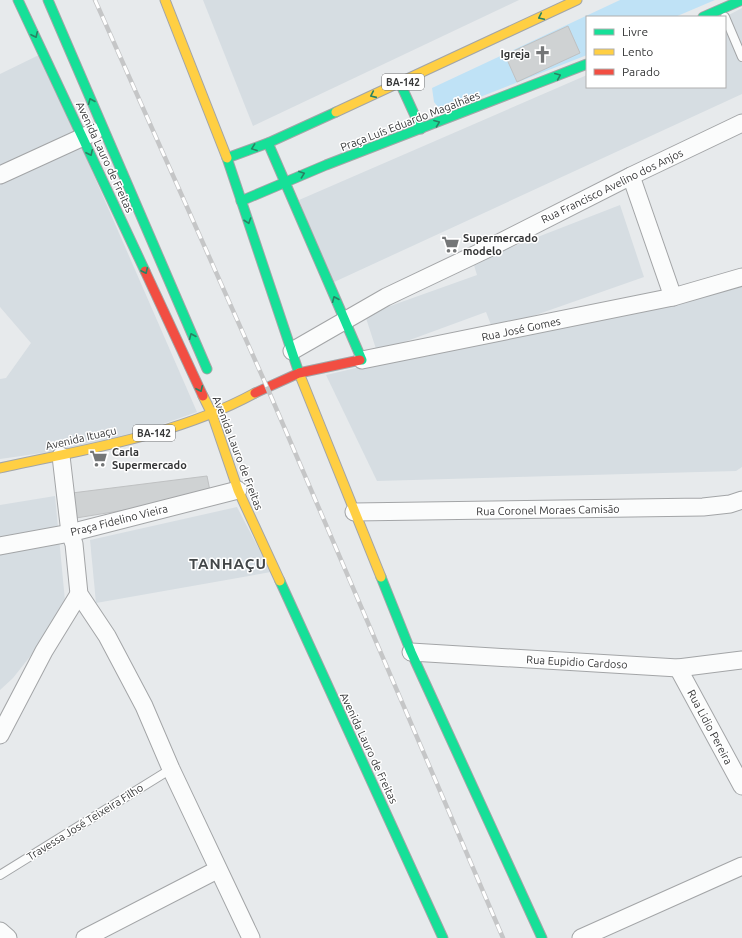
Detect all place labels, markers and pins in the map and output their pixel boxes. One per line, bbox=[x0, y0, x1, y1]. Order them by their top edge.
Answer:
church icon: Igreja bbox=[533, 44, 553, 64]
place label: Igreja bbox=[500, 48, 530, 60]
place label: Supermercado modelo bbox=[463, 232, 538, 257]
supermarket icon: Supermercado modelo bbox=[440, 234, 460, 254]
place label: Carla Supermercado bbox=[112, 446, 187, 471]
supermarket icon: Carla Supermercado bbox=[89, 448, 109, 468]

